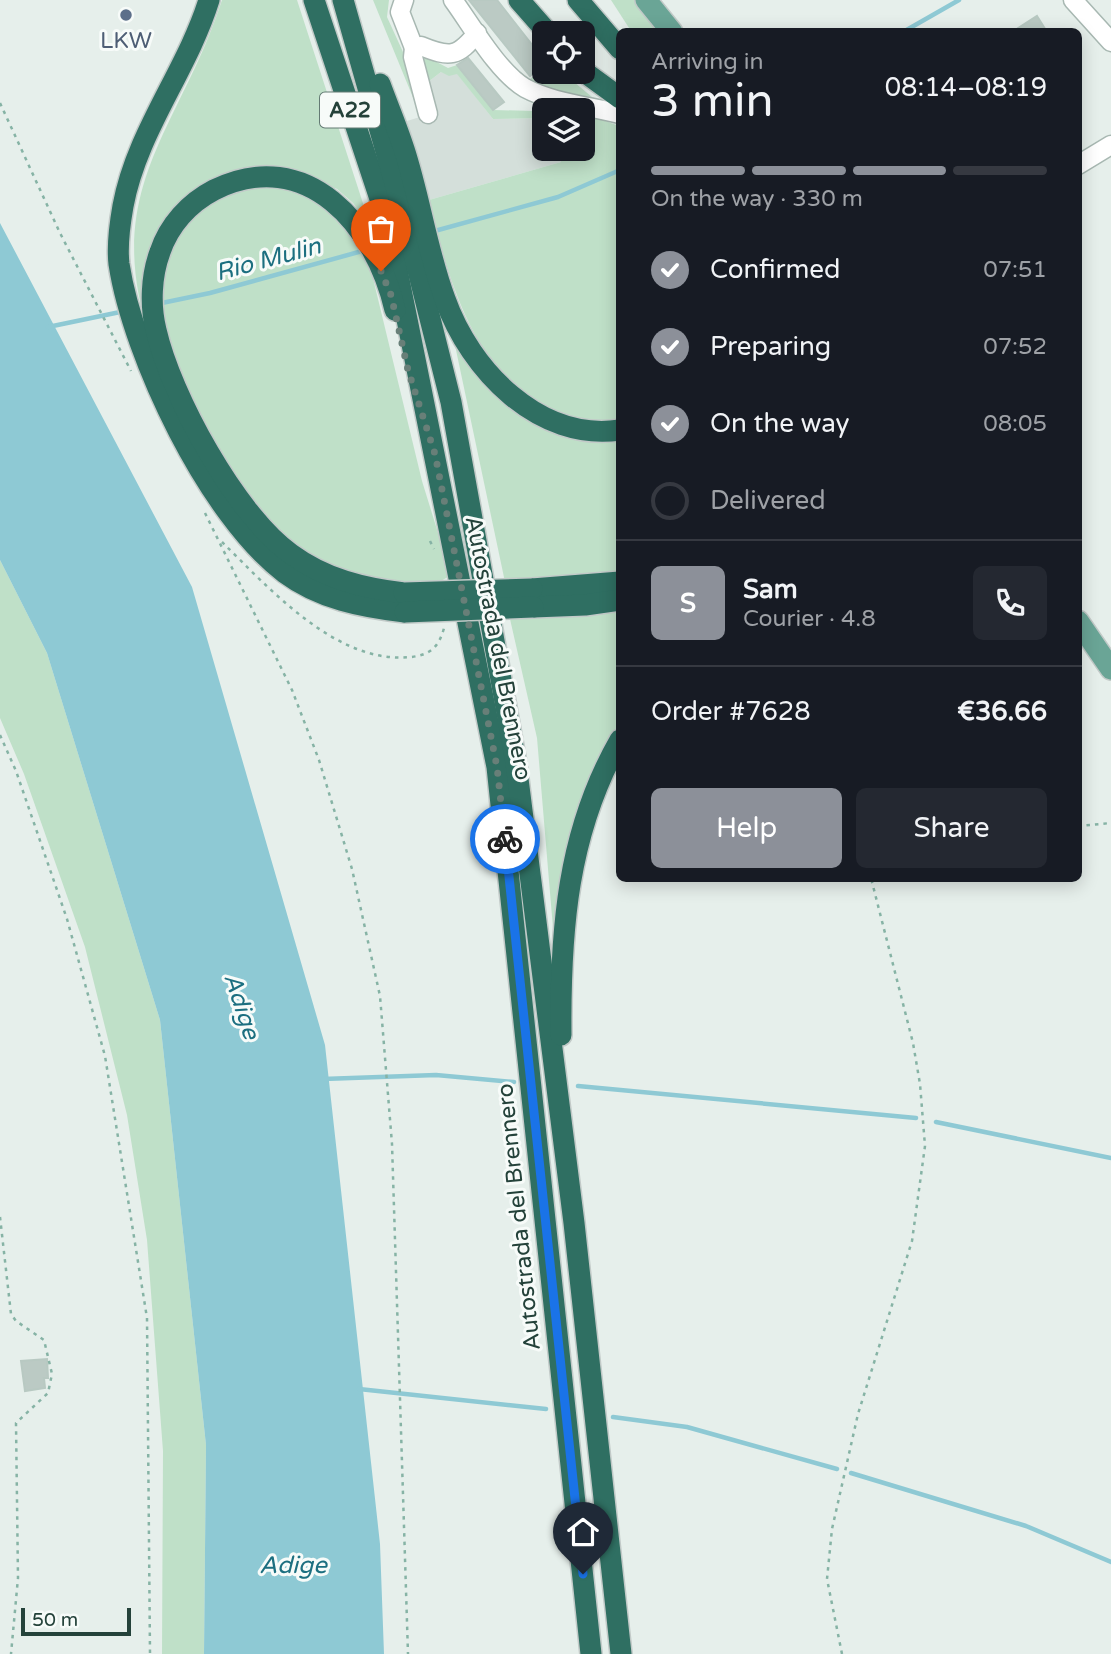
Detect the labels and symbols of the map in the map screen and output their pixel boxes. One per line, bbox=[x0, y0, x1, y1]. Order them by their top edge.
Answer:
marker: LKW bbox=[118, 7, 134, 23]
place label: LKW bbox=[100, 27, 152, 55]
road number: A22 bbox=[320, 92, 380, 128]
pin bbox=[351, 199, 411, 271]
water label: Rio Mulin bbox=[212, 231, 325, 287]
street label: Autostrada del Brennero bbox=[459, 514, 537, 783]
courier bbox=[470, 804, 540, 874]
water label: Adige bbox=[217, 970, 266, 1044]
street label: Autostrada del Brennero bbox=[491, 1082, 547, 1352]
pin bbox=[553, 1502, 613, 1574]
water label: Adige bbox=[259, 1551, 328, 1580]
scale bar bbox=[21, 1605, 131, 1637]

